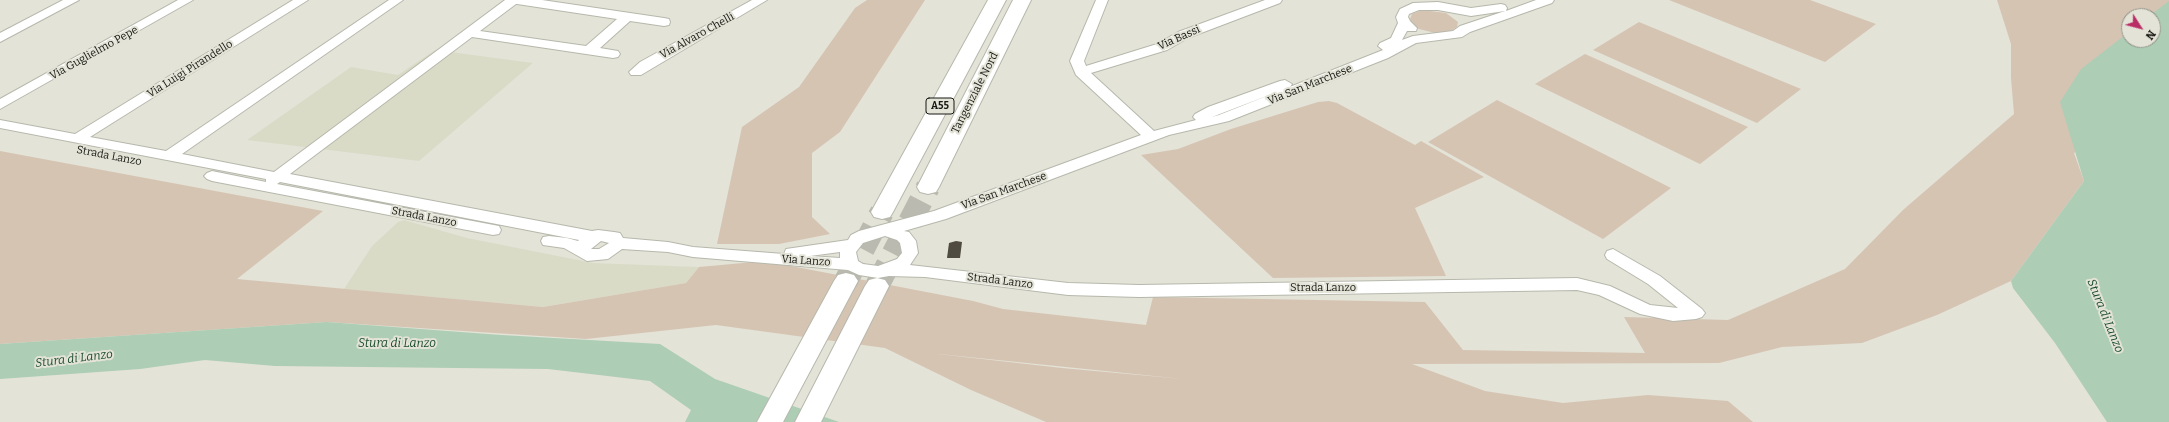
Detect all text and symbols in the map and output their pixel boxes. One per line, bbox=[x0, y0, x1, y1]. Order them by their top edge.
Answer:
north arrow bbox=[2121, 8, 2161, 48]
street label: Via Alvaro Chelli bbox=[657, 10, 737, 62]
street label: Via Guglielmo Pepe bbox=[48, 23, 140, 83]
street label: Via Bassi bbox=[1156, 23, 1202, 53]
text: N bbox=[2143, 28, 2158, 42]
street label: Via Luigi Pirandello bbox=[145, 37, 235, 101]
street label: Tangenziale Nord bbox=[949, 50, 1001, 136]
street label: Via San Marchese bbox=[1266, 62, 1354, 108]
road number: A55 bbox=[926, 98, 954, 114]
street label: Strada Lanzo bbox=[75, 143, 143, 169]
street label: Via San Marchese bbox=[960, 169, 1048, 213]
street label: Strada Lanzo bbox=[390, 204, 458, 230]
street label: Via Lanzo bbox=[781, 253, 831, 269]
street label: Strada Lanzo bbox=[966, 270, 1034, 292]
water label: Stura di Lanzo bbox=[2084, 277, 2126, 355]
street label: Strada Lanzo bbox=[1290, 281, 1356, 295]
water label: Stura di Lanzo bbox=[358, 337, 436, 351]
water label: Stura di Lanzo bbox=[34, 347, 114, 371]

